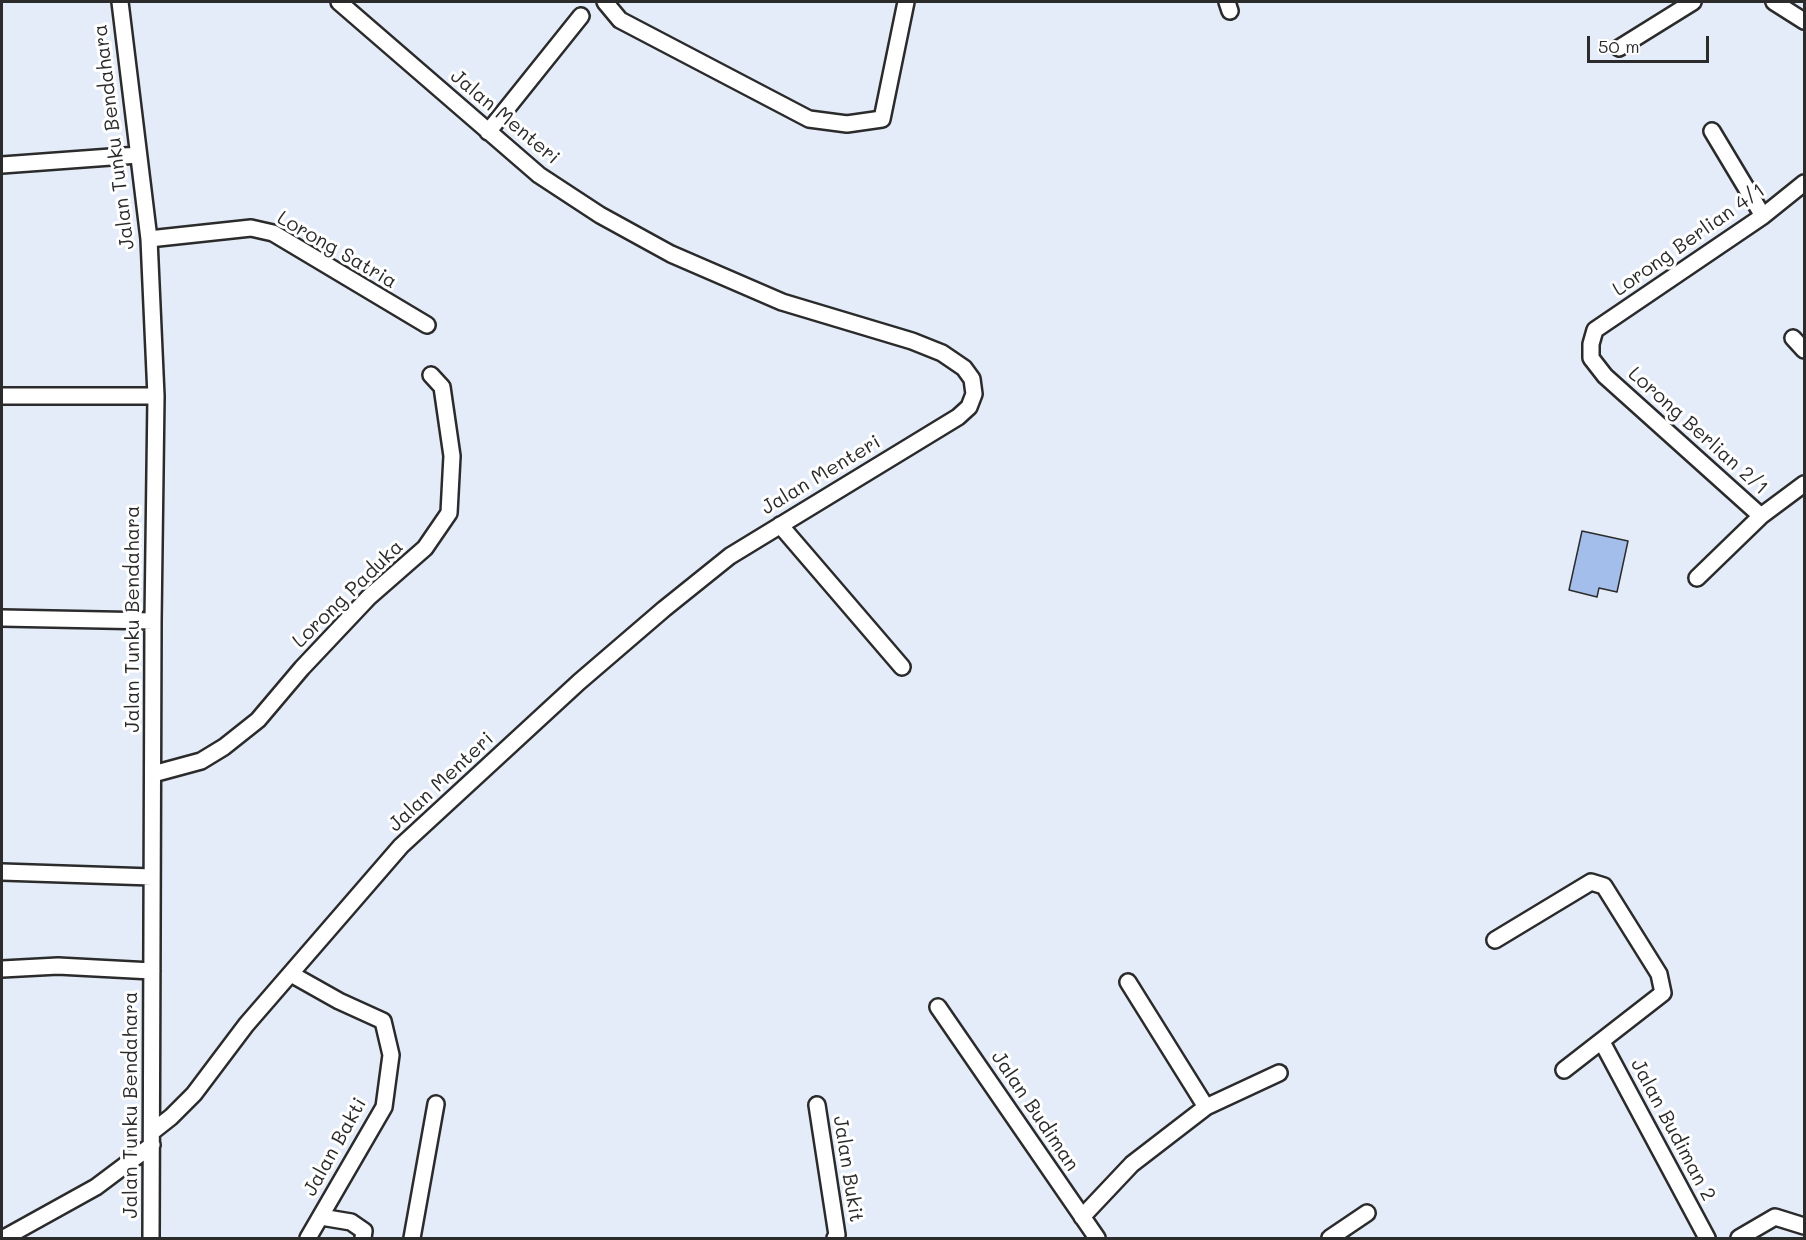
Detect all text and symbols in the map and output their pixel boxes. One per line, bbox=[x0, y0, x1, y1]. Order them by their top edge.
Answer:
street label: Jalan Tunku Bendahara bbox=[88, 23, 140, 251]
scale bar bbox=[1590, 24, 1712, 62]
text: 50 m bbox=[1598, 34, 1640, 58]
street label: Jalan Menteri bbox=[446, 64, 564, 170]
street label: Lorong Berlian 4/1 bbox=[1608, 178, 1770, 302]
street label: Lorong Satria bbox=[273, 206, 401, 294]
street label: Lorong Berlian 2/1 bbox=[1623, 362, 1773, 500]
street label: Jalan Menteri bbox=[757, 430, 885, 520]
street label: Jalan Tunku Bendahara bbox=[121, 506, 145, 732]
street label: Lorong Paduka bbox=[288, 535, 408, 653]
street label: Jalan Menteri bbox=[383, 727, 499, 837]
street label: Jalan Tunku Bendahara bbox=[119, 992, 143, 1218]
street label: Jalan Budiman bbox=[986, 1046, 1084, 1176]
street label: Jalan Budiman 2 bbox=[1625, 1055, 1721, 1205]
street label: Jalan Bakti bbox=[298, 1094, 372, 1200]
street label: Jalan Bukit bbox=[828, 1114, 868, 1224]

